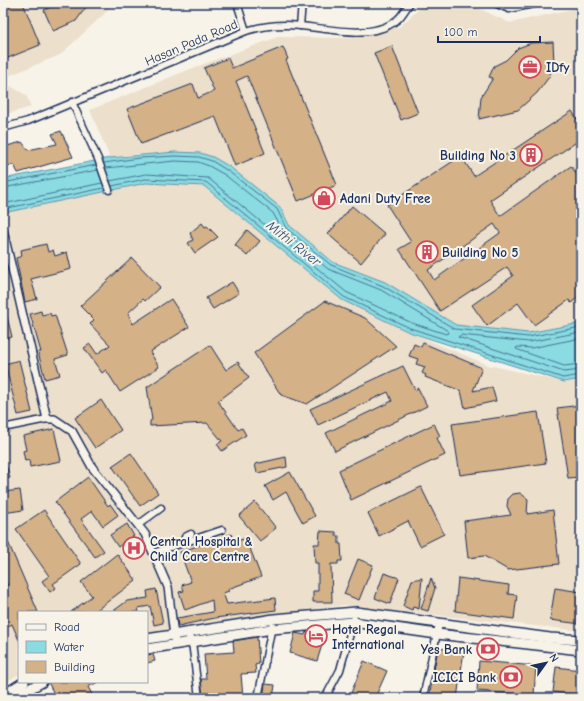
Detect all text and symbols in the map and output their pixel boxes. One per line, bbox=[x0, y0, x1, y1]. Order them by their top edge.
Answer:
street label: Hasan Pada Road bbox=[143, 16, 240, 69]
scale bar bbox=[438, 18, 540, 44]
text: 100 m bbox=[444, 25, 477, 39]
office icon: IDfy bbox=[517, 54, 543, 80]
place label: IDfy bbox=[546, 60, 570, 75]
building icon: Building No 3 bbox=[518, 142, 544, 168]
place label: Building No 3 bbox=[440, 148, 516, 163]
shop icon: Adani Duty Free bbox=[311, 185, 337, 211]
place label: Adani Duty Free bbox=[340, 191, 431, 206]
water label: Mithi River bbox=[262, 216, 326, 271]
building icon: Building No 5 bbox=[414, 239, 440, 265]
place label: Building No 5 bbox=[442, 245, 518, 260]
place label: Central Hospital & Child Care Centre bbox=[150, 534, 253, 564]
hospital icon: Central Hospital & Child Care Centre bbox=[121, 535, 147, 561]
legend bbox=[18, 611, 148, 683]
text: Road bbox=[54, 620, 80, 634]
place label: Hotel Regal International bbox=[332, 622, 404, 652]
hotel icon: Hotel Regal International bbox=[303, 623, 329, 649]
bank icon: Yes Bank bbox=[475, 636, 501, 662]
text: Water bbox=[54, 640, 84, 654]
place label: Yes Bank bbox=[421, 642, 473, 657]
north arrow bbox=[526, 643, 566, 683]
text: N bbox=[547, 651, 561, 664]
text: Building bbox=[54, 660, 95, 674]
bank icon: ICICI Bank bbox=[498, 664, 524, 690]
place label: ICICI Bank bbox=[433, 670, 497, 685]

